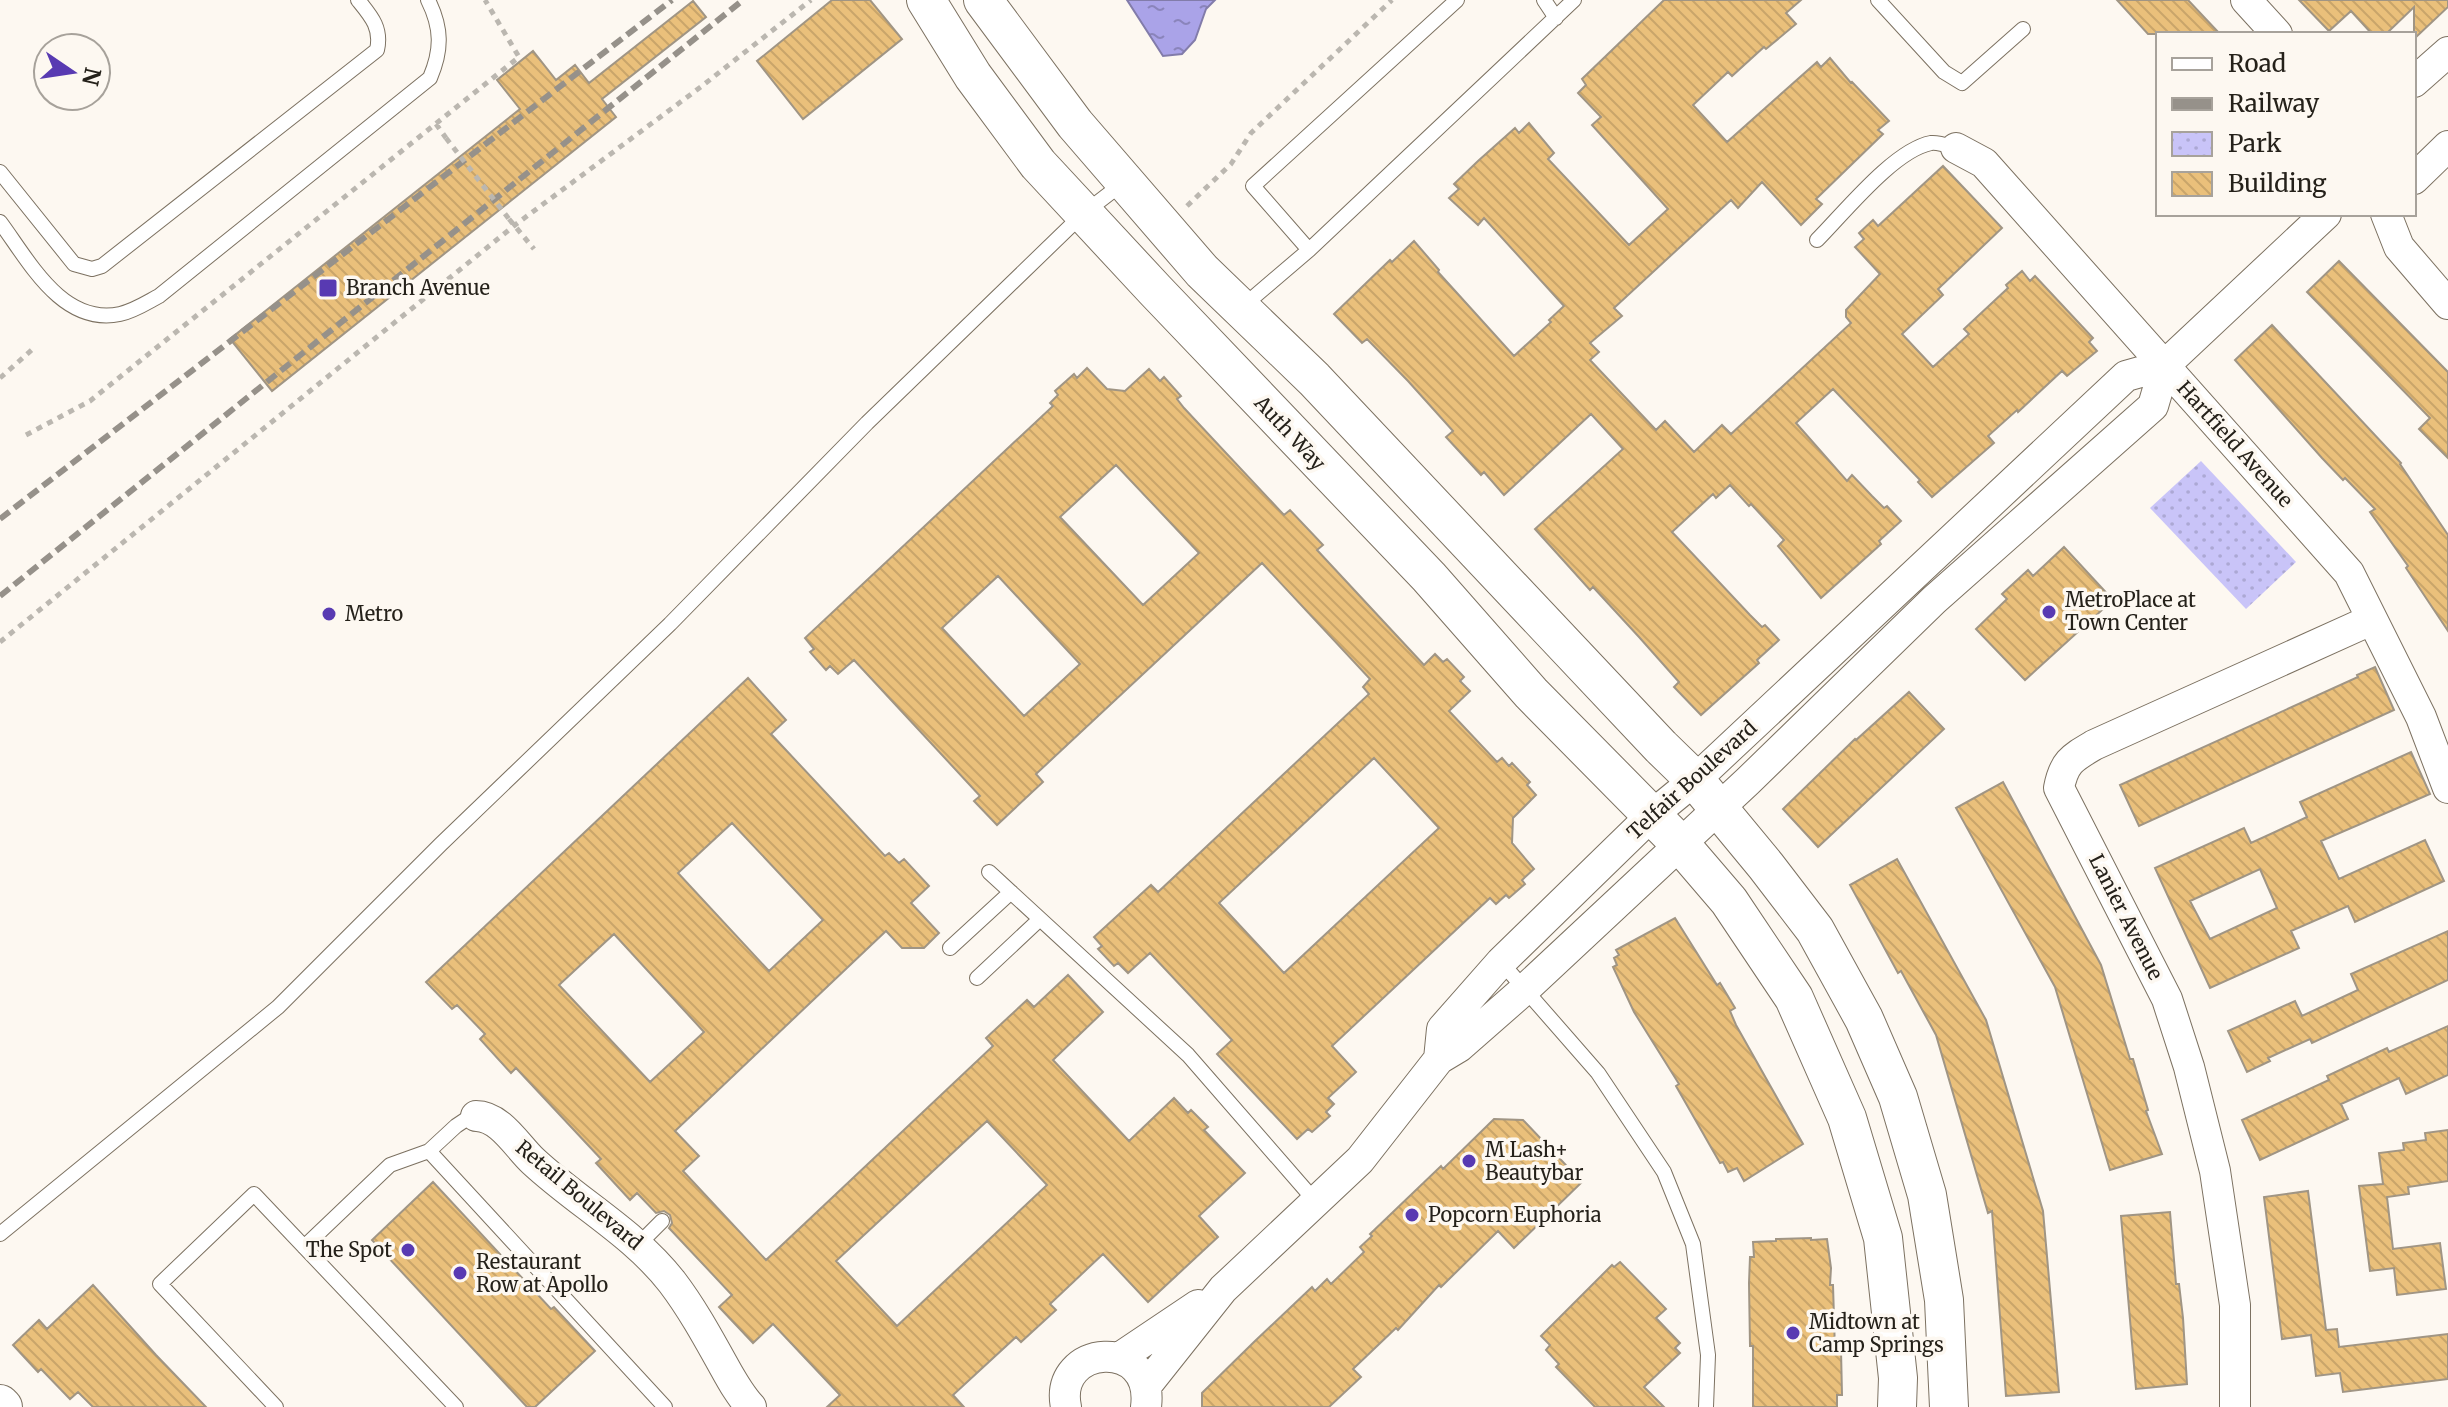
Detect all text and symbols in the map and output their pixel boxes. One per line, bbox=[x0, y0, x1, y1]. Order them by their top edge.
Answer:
north arrow bbox=[32, 32, 112, 112]
legend bbox=[2156, 32, 2416, 216]
text: Road bbox=[2228, 48, 2286, 79]
text: N bbox=[76, 65, 107, 89]
text: Railway bbox=[2228, 88, 2319, 119]
text: Park bbox=[2228, 128, 2282, 159]
text: Building bbox=[2228, 168, 2327, 199]
place label: Branch Avenue bbox=[346, 275, 490, 300]
marker: Branch Avenue bbox=[317, 277, 339, 299]
street label: Hartfield Avenue bbox=[2172, 375, 2299, 512]
street label: Auth Way bbox=[1249, 389, 1331, 475]
place label: MetroPlace at Town Center bbox=[2065, 587, 2196, 635]
place label: Metro bbox=[345, 601, 403, 626]
marker: MetroPlace at Town Center bbox=[2040, 603, 2058, 621]
marker: Metro bbox=[320, 605, 338, 623]
street label: Telfair Boulevard bbox=[1622, 715, 1762, 844]
street label: Lanier Avenue bbox=[2084, 850, 2169, 984]
street label: Retail Boulevard bbox=[511, 1134, 648, 1255]
place label: M Lash+ Beautybar bbox=[1485, 1137, 1584, 1185]
marker: M Lash+ Beautybar bbox=[1460, 1152, 1478, 1170]
place label: Popcorn Euphoria bbox=[1428, 1202, 1602, 1227]
marker: Popcorn Euphoria bbox=[1403, 1206, 1421, 1224]
place label: The Spot bbox=[306, 1237, 392, 1262]
marker: The Spot bbox=[399, 1241, 417, 1259]
place label: Restaurant Row at Apollo bbox=[476, 1249, 609, 1297]
marker: Restaurant Row at Apollo bbox=[451, 1264, 469, 1282]
place label: Midtown at Camp Springs bbox=[1809, 1309, 1944, 1357]
marker: Midtown at Camp Springs bbox=[1784, 1324, 1802, 1342]

